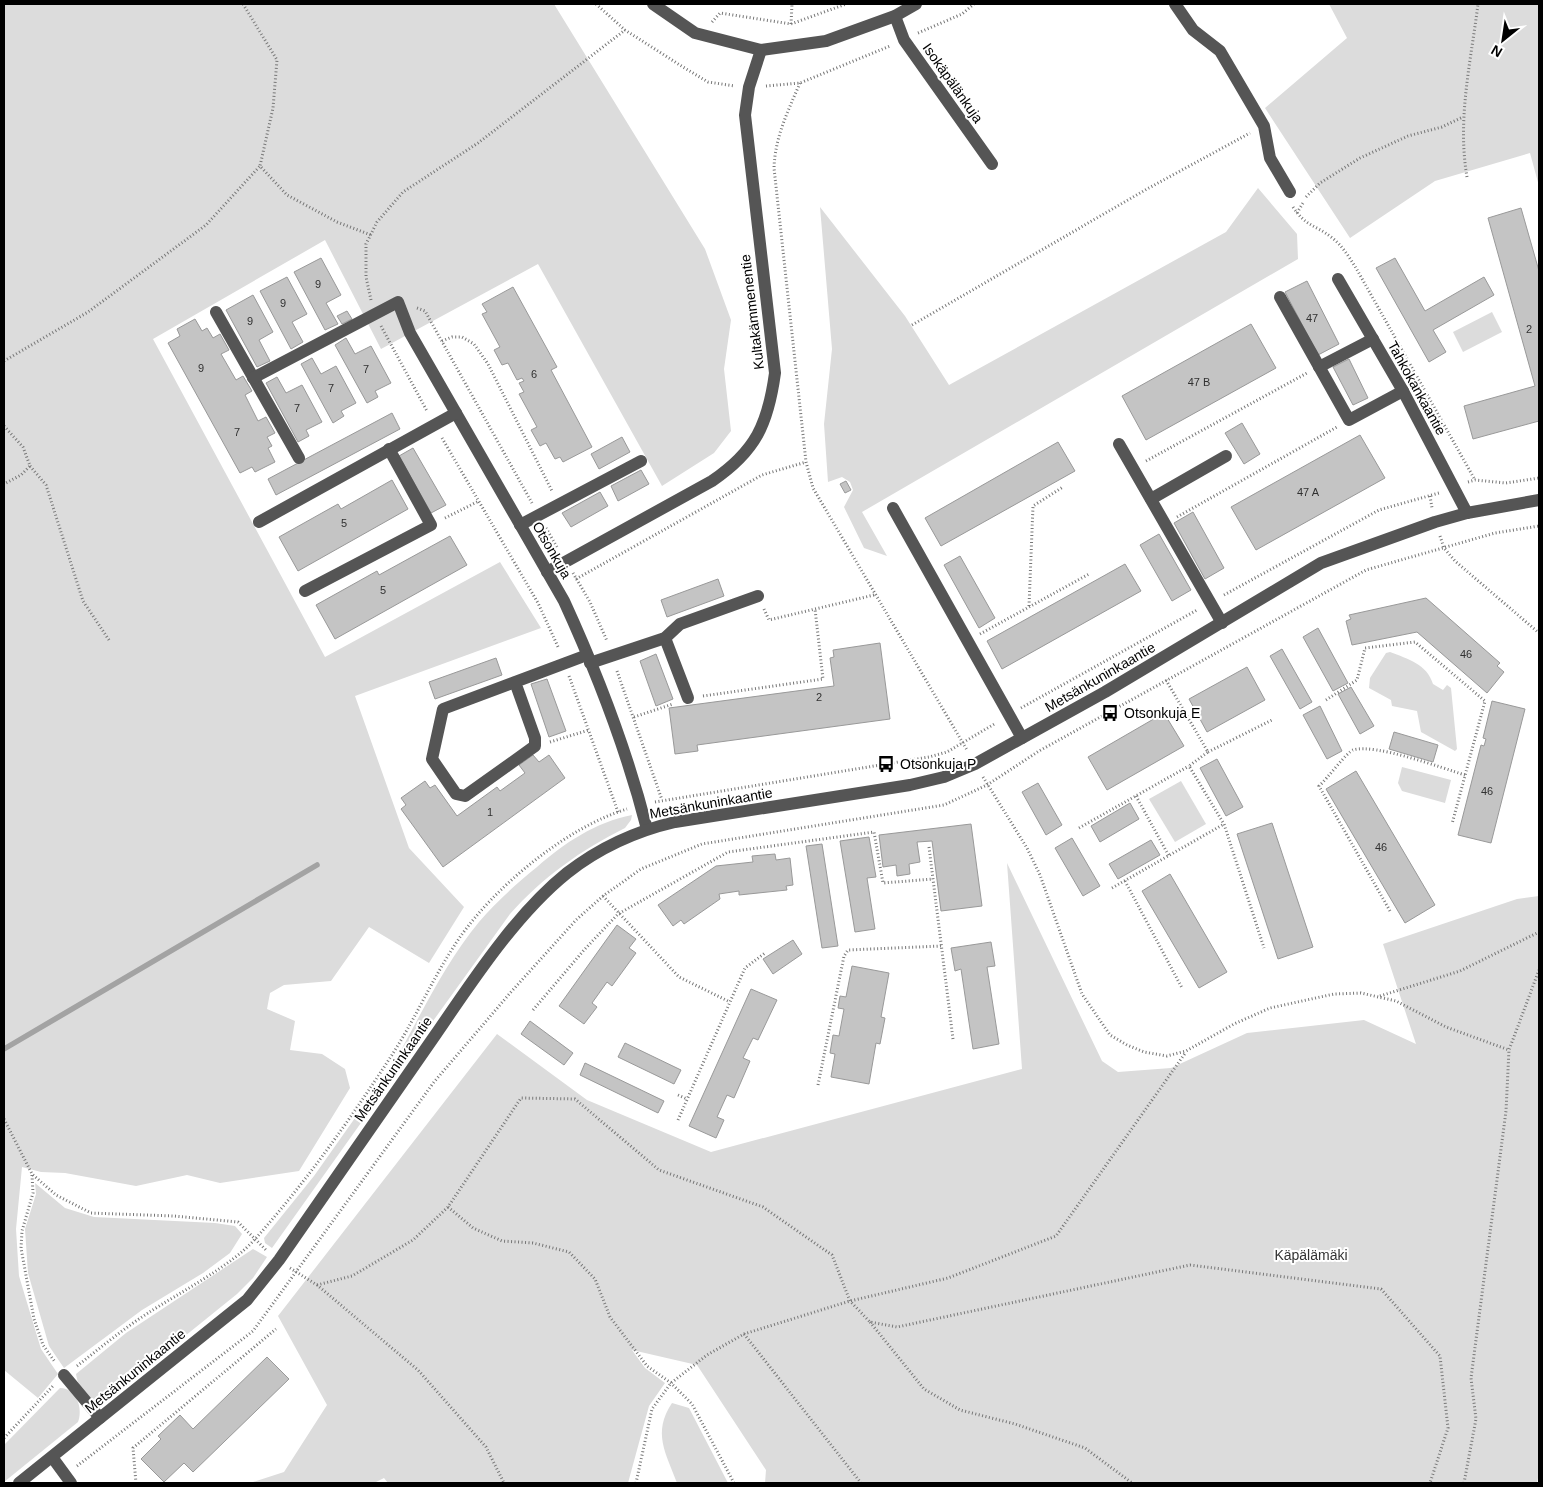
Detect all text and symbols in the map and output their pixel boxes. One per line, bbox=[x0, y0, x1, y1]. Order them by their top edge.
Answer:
north arrow bbox=[1478, 15, 1528, 65]
street label: Isokäpälänkuja bbox=[920, 40, 986, 126]
text: N bbox=[1488, 42, 1505, 61]
street label: Kultakämmenentie bbox=[737, 253, 767, 371]
house number: 9 bbox=[315, 278, 321, 290]
house number: 9 bbox=[280, 297, 286, 309]
house number: 47 bbox=[1306, 312, 1318, 324]
house number: 9 bbox=[247, 315, 253, 327]
house number: 2 bbox=[1526, 323, 1532, 335]
street label: Tahkokankaantie bbox=[1385, 338, 1450, 438]
house number: 9 bbox=[198, 362, 204, 374]
house number: 7 bbox=[363, 363, 369, 375]
house number: 6 bbox=[531, 368, 537, 380]
house number: 47 B bbox=[1188, 376, 1210, 388]
house number: 7 bbox=[328, 382, 334, 394]
house number: 7 bbox=[294, 402, 300, 414]
house number: 7 bbox=[234, 426, 240, 438]
house number: 47 A bbox=[1297, 486, 1320, 498]
house number: 5 bbox=[341, 517, 347, 529]
street label: Otsonkuja bbox=[529, 519, 575, 581]
house number: 5 bbox=[380, 584, 386, 596]
street label: Metsänkuninkaantie bbox=[1042, 639, 1158, 715]
house number: 46 bbox=[1460, 648, 1472, 660]
house number: 2 bbox=[816, 691, 822, 703]
bus stop icon: Otsonkuja E bbox=[1100, 703, 1120, 723]
place label: Otsonkuja E bbox=[1124, 705, 1200, 721]
bus stop icon: Otsonkuja P bbox=[876, 754, 896, 774]
place label: Otsonkuja P bbox=[900, 756, 976, 772]
street label: Metsänkuninkaantie bbox=[648, 784, 774, 822]
house number: 46 bbox=[1481, 785, 1493, 797]
house number: 1 bbox=[487, 806, 493, 818]
house number: 46 bbox=[1375, 841, 1387, 853]
street label: Metsänkuninkaantie bbox=[351, 1013, 435, 1125]
park label: Käpälämäki bbox=[1274, 1247, 1348, 1263]
street label: Metsänkuninkaantie bbox=[82, 1325, 189, 1416]

